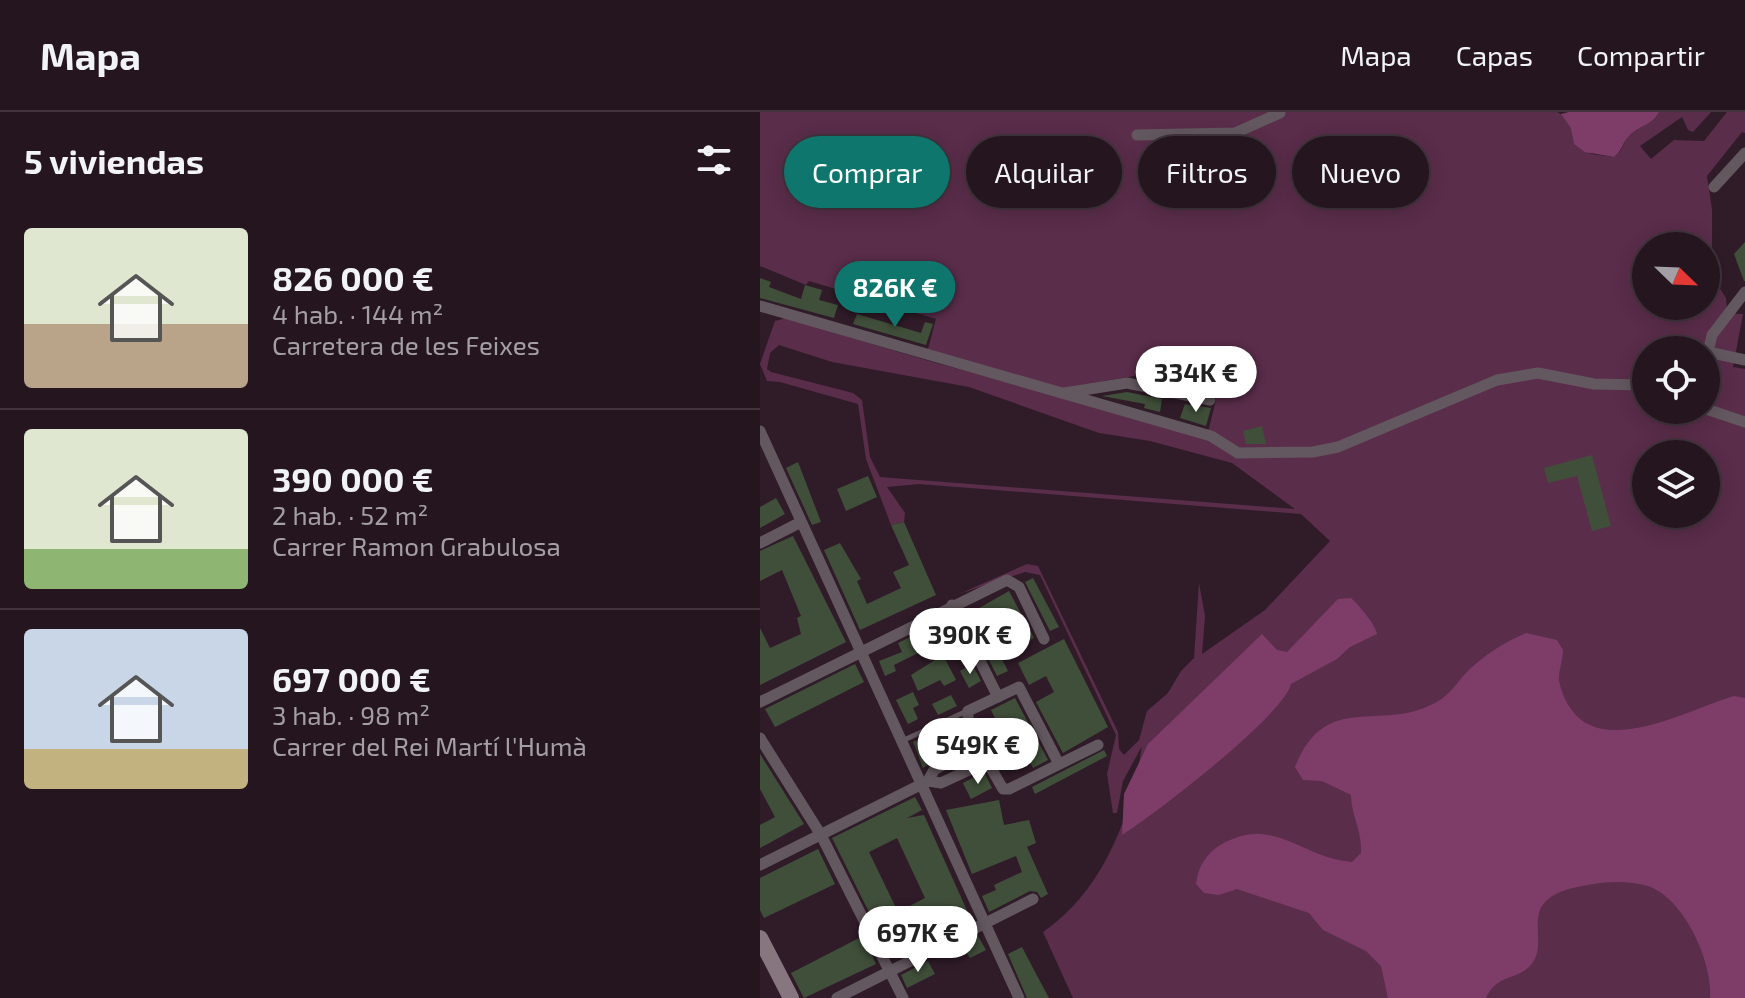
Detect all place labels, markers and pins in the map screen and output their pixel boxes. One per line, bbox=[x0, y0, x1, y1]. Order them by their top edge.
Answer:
pin: 826K € bbox=[830, 261, 960, 329]
pin: 334K € bbox=[1131, 346, 1261, 414]
pin: 390K € bbox=[905, 608, 1035, 676]
pin: 549K € bbox=[913, 718, 1043, 786]
pin: 697K € bbox=[853, 906, 983, 974]

